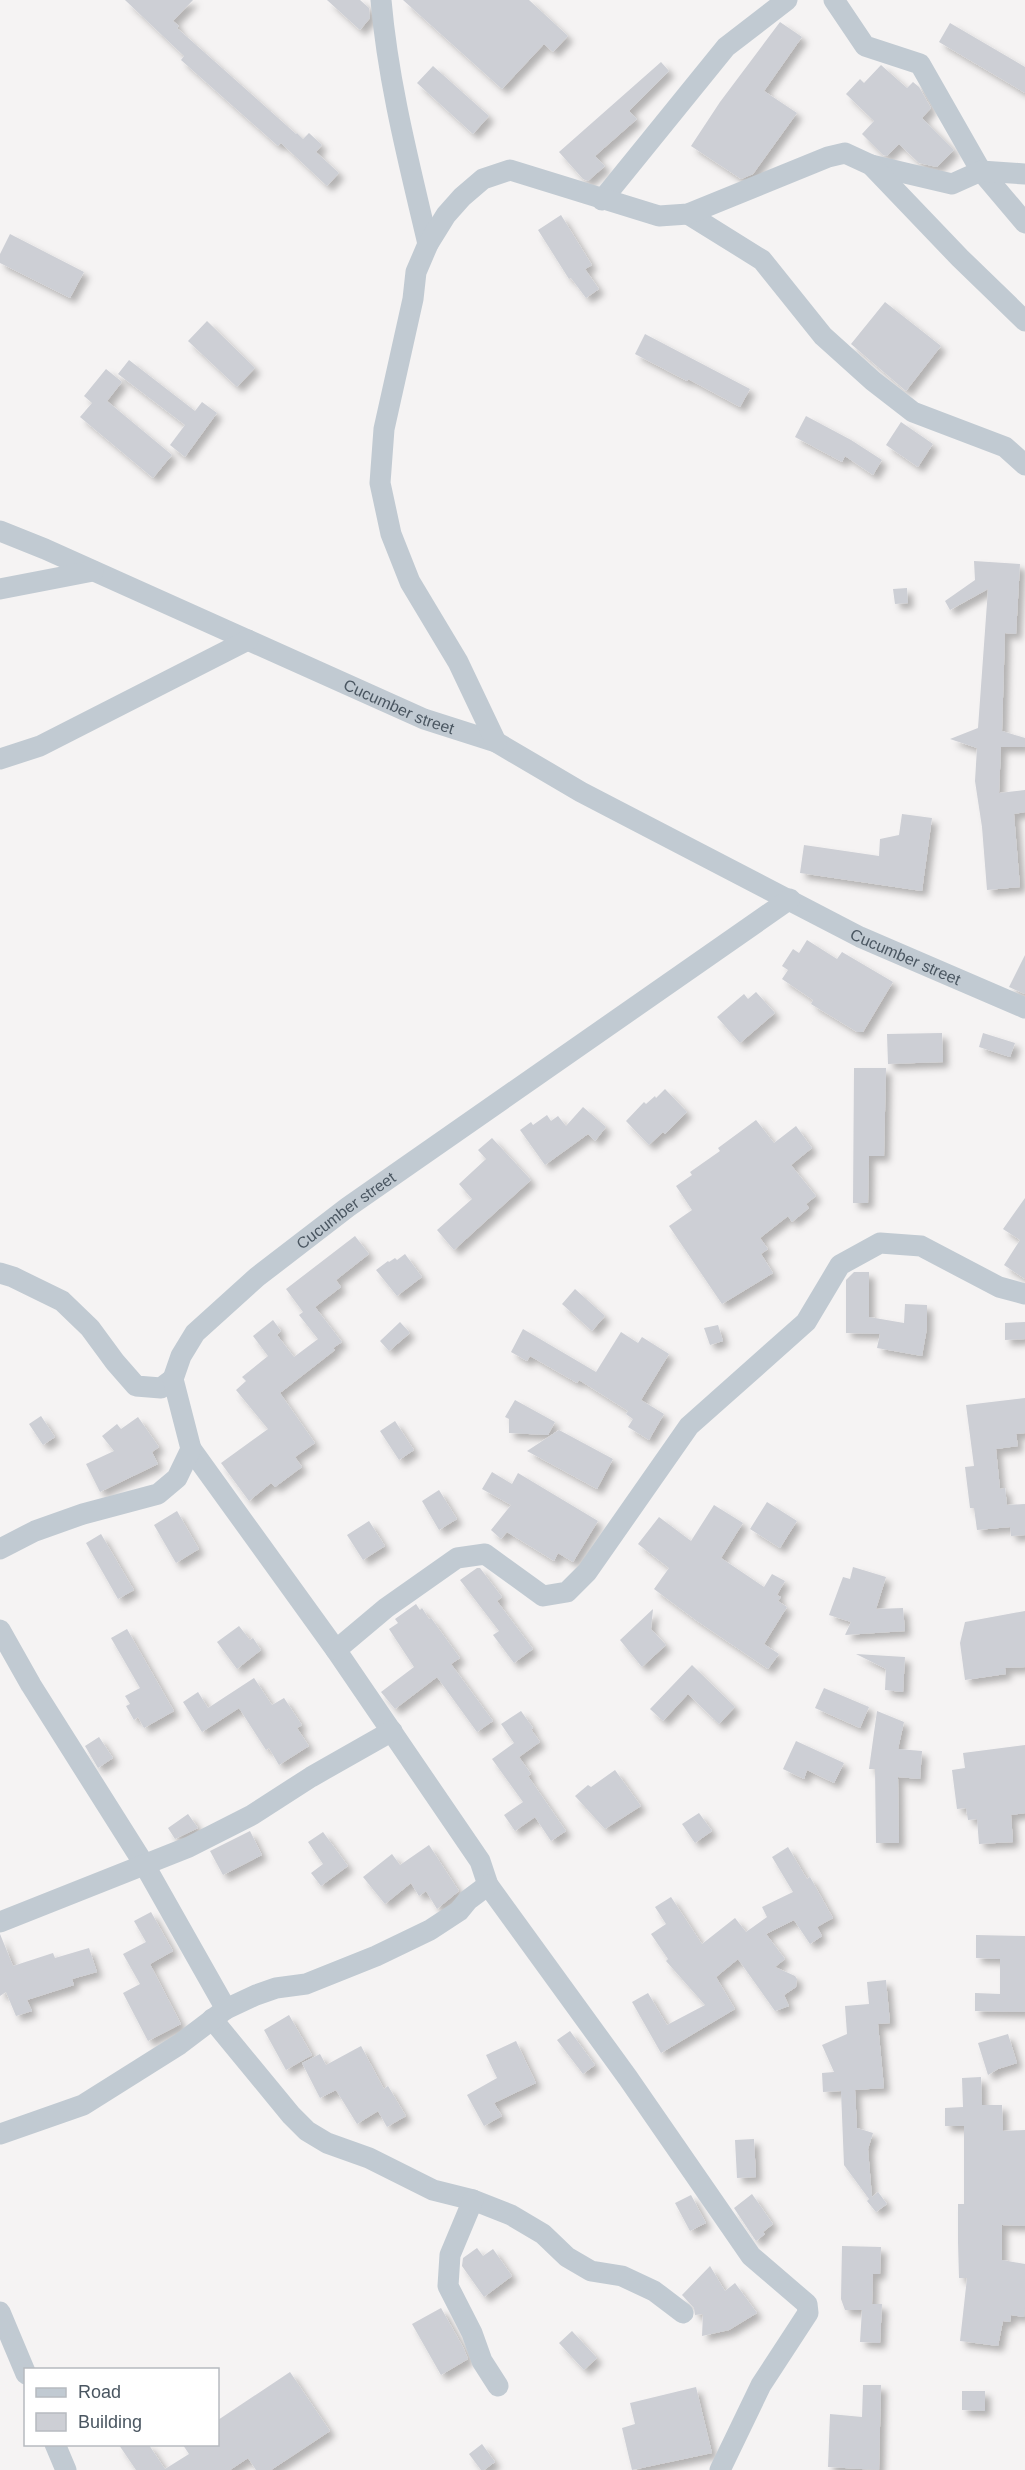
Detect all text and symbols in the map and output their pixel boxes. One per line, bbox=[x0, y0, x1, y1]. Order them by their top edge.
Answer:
street label: Cucumber street bbox=[341, 676, 457, 737]
street label: Cucumber street bbox=[847, 925, 964, 988]
street label: Cucumber street bbox=[293, 1168, 399, 1253]
legend bbox=[24, 2368, 219, 2446]
text: Road bbox=[78, 2382, 121, 2402]
text: Building bbox=[78, 2412, 142, 2432]

